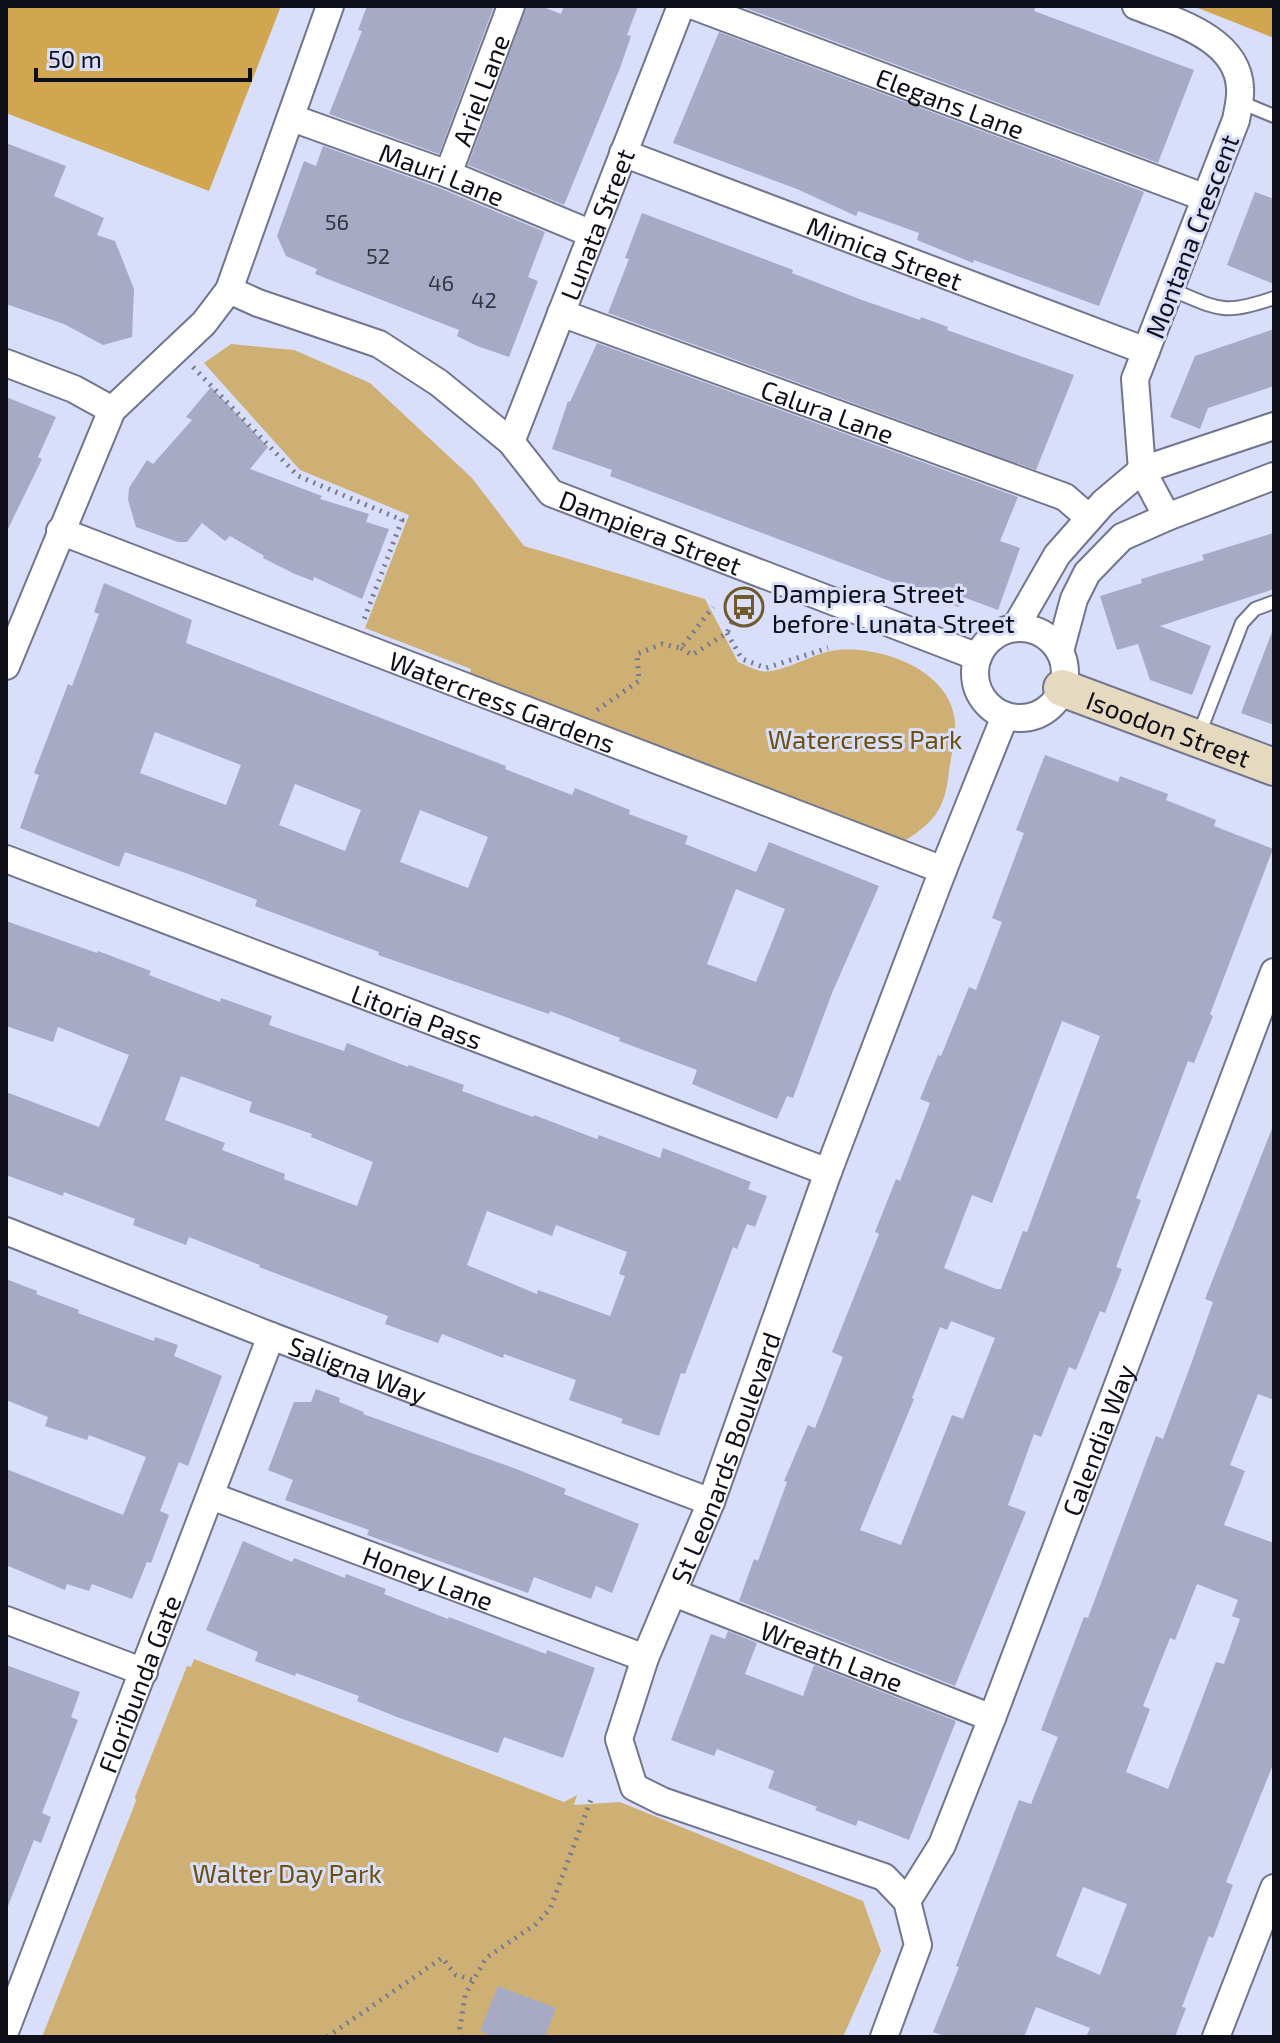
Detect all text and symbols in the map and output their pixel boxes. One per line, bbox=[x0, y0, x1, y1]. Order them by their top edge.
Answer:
street label: Ariel Lane bbox=[445, 30, 515, 150]
scale bar bbox=[36, 32, 250, 82]
text: 50 m bbox=[48, 44, 102, 73]
street label: Elegans Lane bbox=[872, 60, 1029, 144]
street label: Montana Crescent bbox=[1138, 130, 1244, 342]
street label: Mauri Lane bbox=[376, 135, 509, 211]
street label: Lunata Street bbox=[553, 144, 640, 304]
house number: 56 bbox=[325, 208, 349, 234]
street label: Mimica Street bbox=[803, 209, 967, 296]
house number: 52 bbox=[366, 242, 390, 268]
house number: 46 bbox=[428, 269, 454, 295]
house number: 42 bbox=[471, 286, 497, 312]
street label: Calura Lane bbox=[757, 372, 898, 449]
street label: Dampiera Street bbox=[555, 482, 746, 580]
place label: Dampiera Street before Lunata Street bbox=[772, 577, 1015, 638]
bus stop icon: Dampiera Street before Lunata Street bbox=[723, 586, 765, 628]
street label: Watercress Gardens bbox=[385, 643, 620, 758]
street label: Isoodon Street bbox=[1083, 683, 1255, 772]
park label: Watercress Park bbox=[768, 723, 962, 754]
street label: Litoria Pass bbox=[347, 977, 487, 1055]
street label: St Leonards Boulevard bbox=[663, 1327, 786, 1588]
street label: Saligna Way bbox=[285, 1329, 431, 1409]
street label: Calendia Way bbox=[1055, 1359, 1140, 1520]
street label: Honey Lane bbox=[359, 1539, 498, 1616]
street label: Floribunda Gate bbox=[90, 1590, 186, 1777]
street label: Wreath Lane bbox=[757, 1613, 908, 1697]
park label: Walter Day Park bbox=[192, 1857, 382, 1888]

